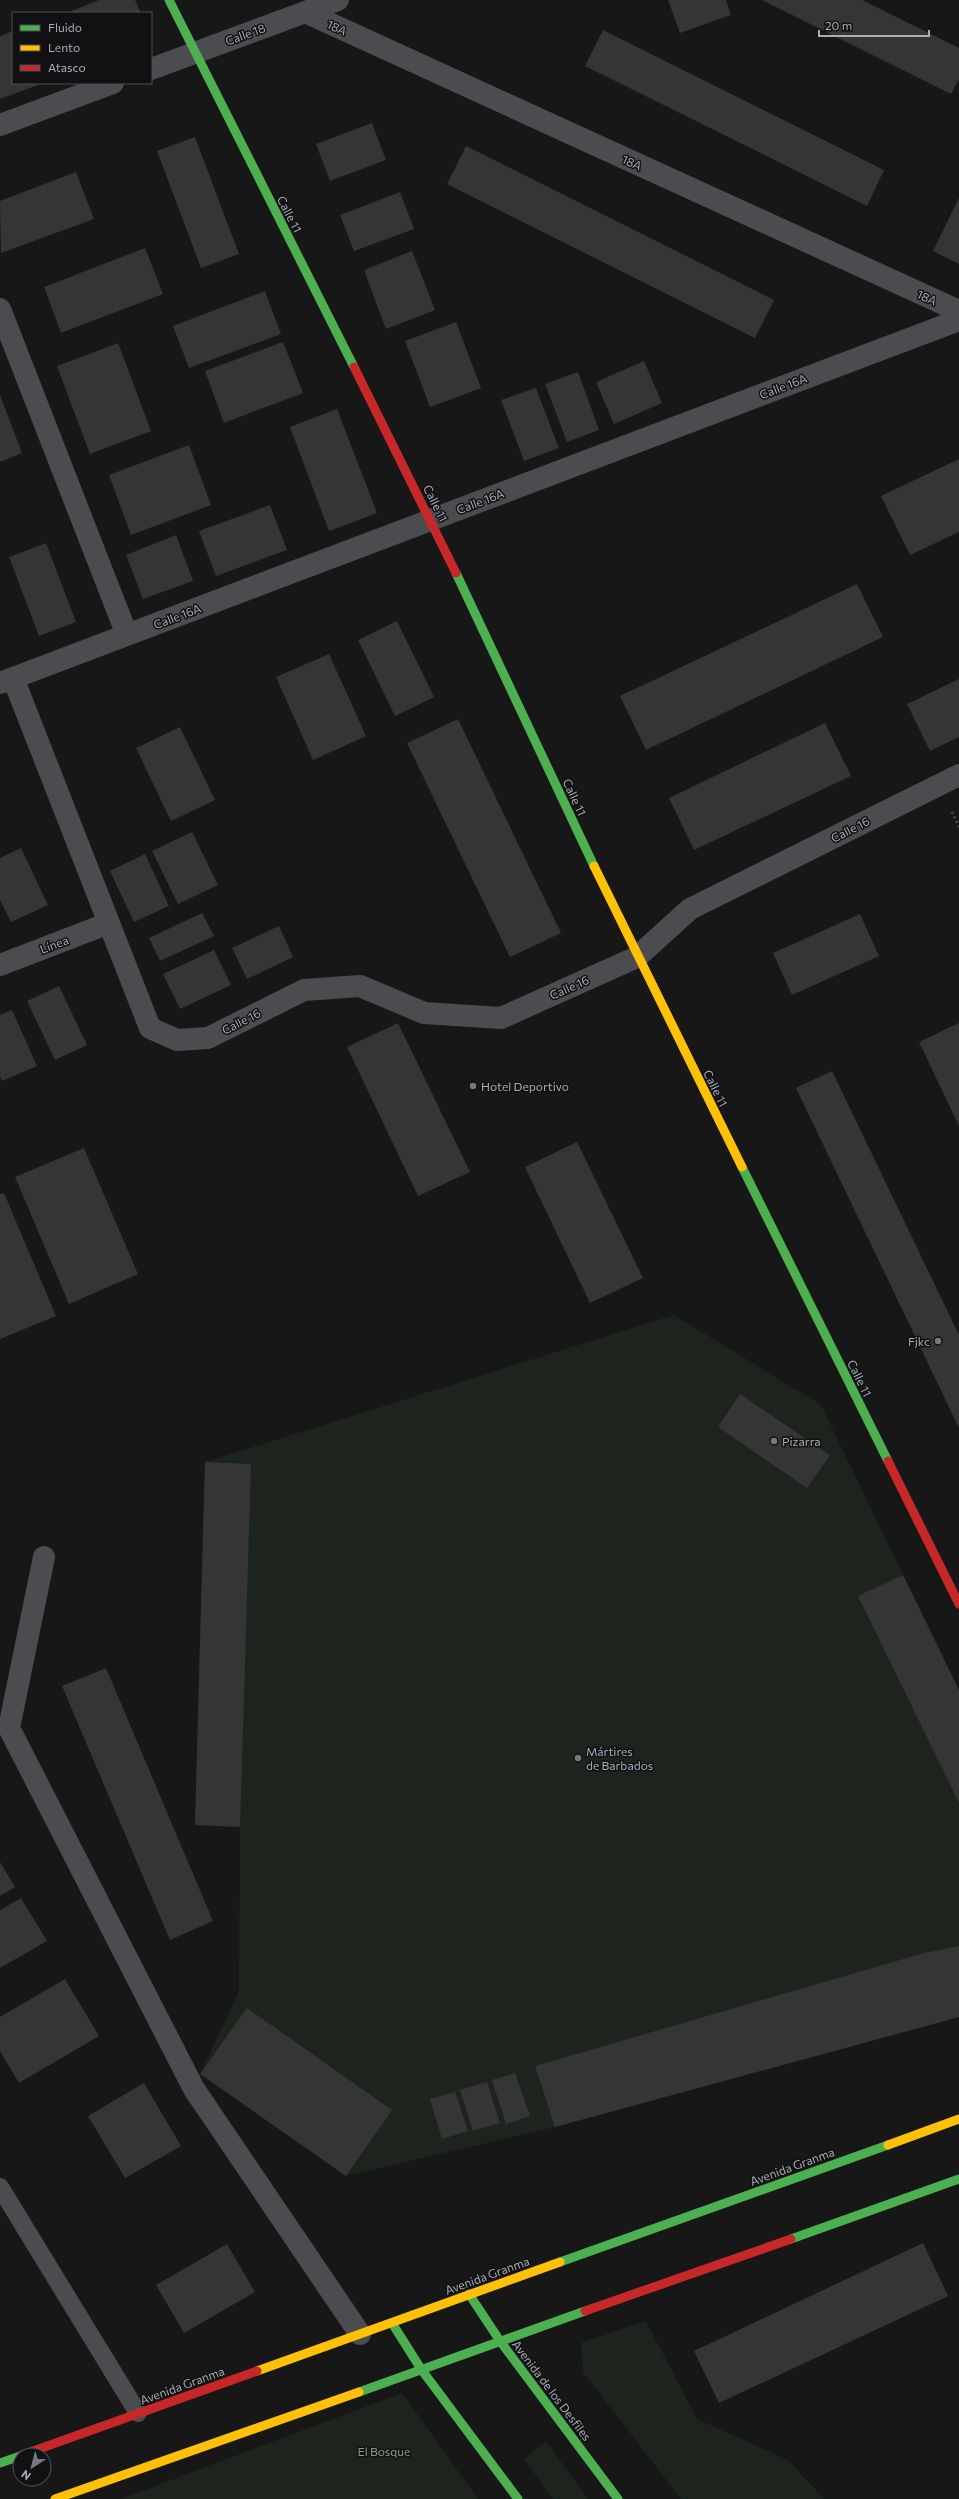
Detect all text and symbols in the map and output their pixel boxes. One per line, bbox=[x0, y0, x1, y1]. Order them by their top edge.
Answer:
legend bbox=[12, 12, 152, 84]
scale bar bbox=[819, 12, 929, 38]
street label: 18A bbox=[325, 16, 349, 38]
text: 20 m bbox=[825, 18, 852, 32]
text: Fluido bbox=[48, 20, 82, 34]
street label: Calle 18 bbox=[223, 20, 267, 48]
text: Lento bbox=[48, 40, 80, 54]
text: Atasco bbox=[48, 60, 86, 74]
street label: 18A bbox=[620, 151, 644, 173]
street label: Calle 11 bbox=[275, 193, 305, 235]
street label: 18A bbox=[915, 286, 939, 308]
street label: Calle 16A bbox=[757, 371, 809, 401]
street label: Calle 11 bbox=[421, 482, 451, 524]
street label: Calle 16A bbox=[454, 486, 506, 516]
street label: Calle 16A bbox=[151, 601, 203, 631]
street label: Calle 11 bbox=[560, 776, 590, 818]
street label: Calle 16 bbox=[828, 813, 872, 845]
street label: Línea bbox=[38, 932, 70, 956]
street label: Calle 16 bbox=[547, 972, 591, 1002]
street label: Calle 16 bbox=[219, 1005, 263, 1037]
street label: Calle 11 bbox=[701, 1067, 731, 1109]
place label: Hotel Deportivo bbox=[481, 1079, 569, 1093]
marker: Hotel Deportivo bbox=[468, 1081, 478, 1091]
place label: Fjkc bbox=[908, 1334, 930, 1348]
marker: Fjkc bbox=[933, 1336, 943, 1346]
street label: Calle 11 bbox=[845, 1357, 875, 1399]
place label: Pizarra bbox=[782, 1434, 821, 1448]
marker: Pizarra bbox=[769, 1436, 779, 1446]
place label: Mártires de Barbados bbox=[586, 1744, 653, 1772]
marker: Mártires de Barbados bbox=[573, 1753, 583, 1763]
street label: Avenida Granma bbox=[748, 2144, 836, 2188]
street label: Avenida Granma bbox=[443, 2253, 531, 2297]
street label: Avenida de los Desfiles bbox=[510, 2337, 594, 2443]
street label: Avenida Granma bbox=[138, 2363, 226, 2407]
park label: El Bosque bbox=[358, 2444, 410, 2458]
north arrow bbox=[12, 2447, 52, 2487]
text: N bbox=[19, 2468, 33, 2483]

